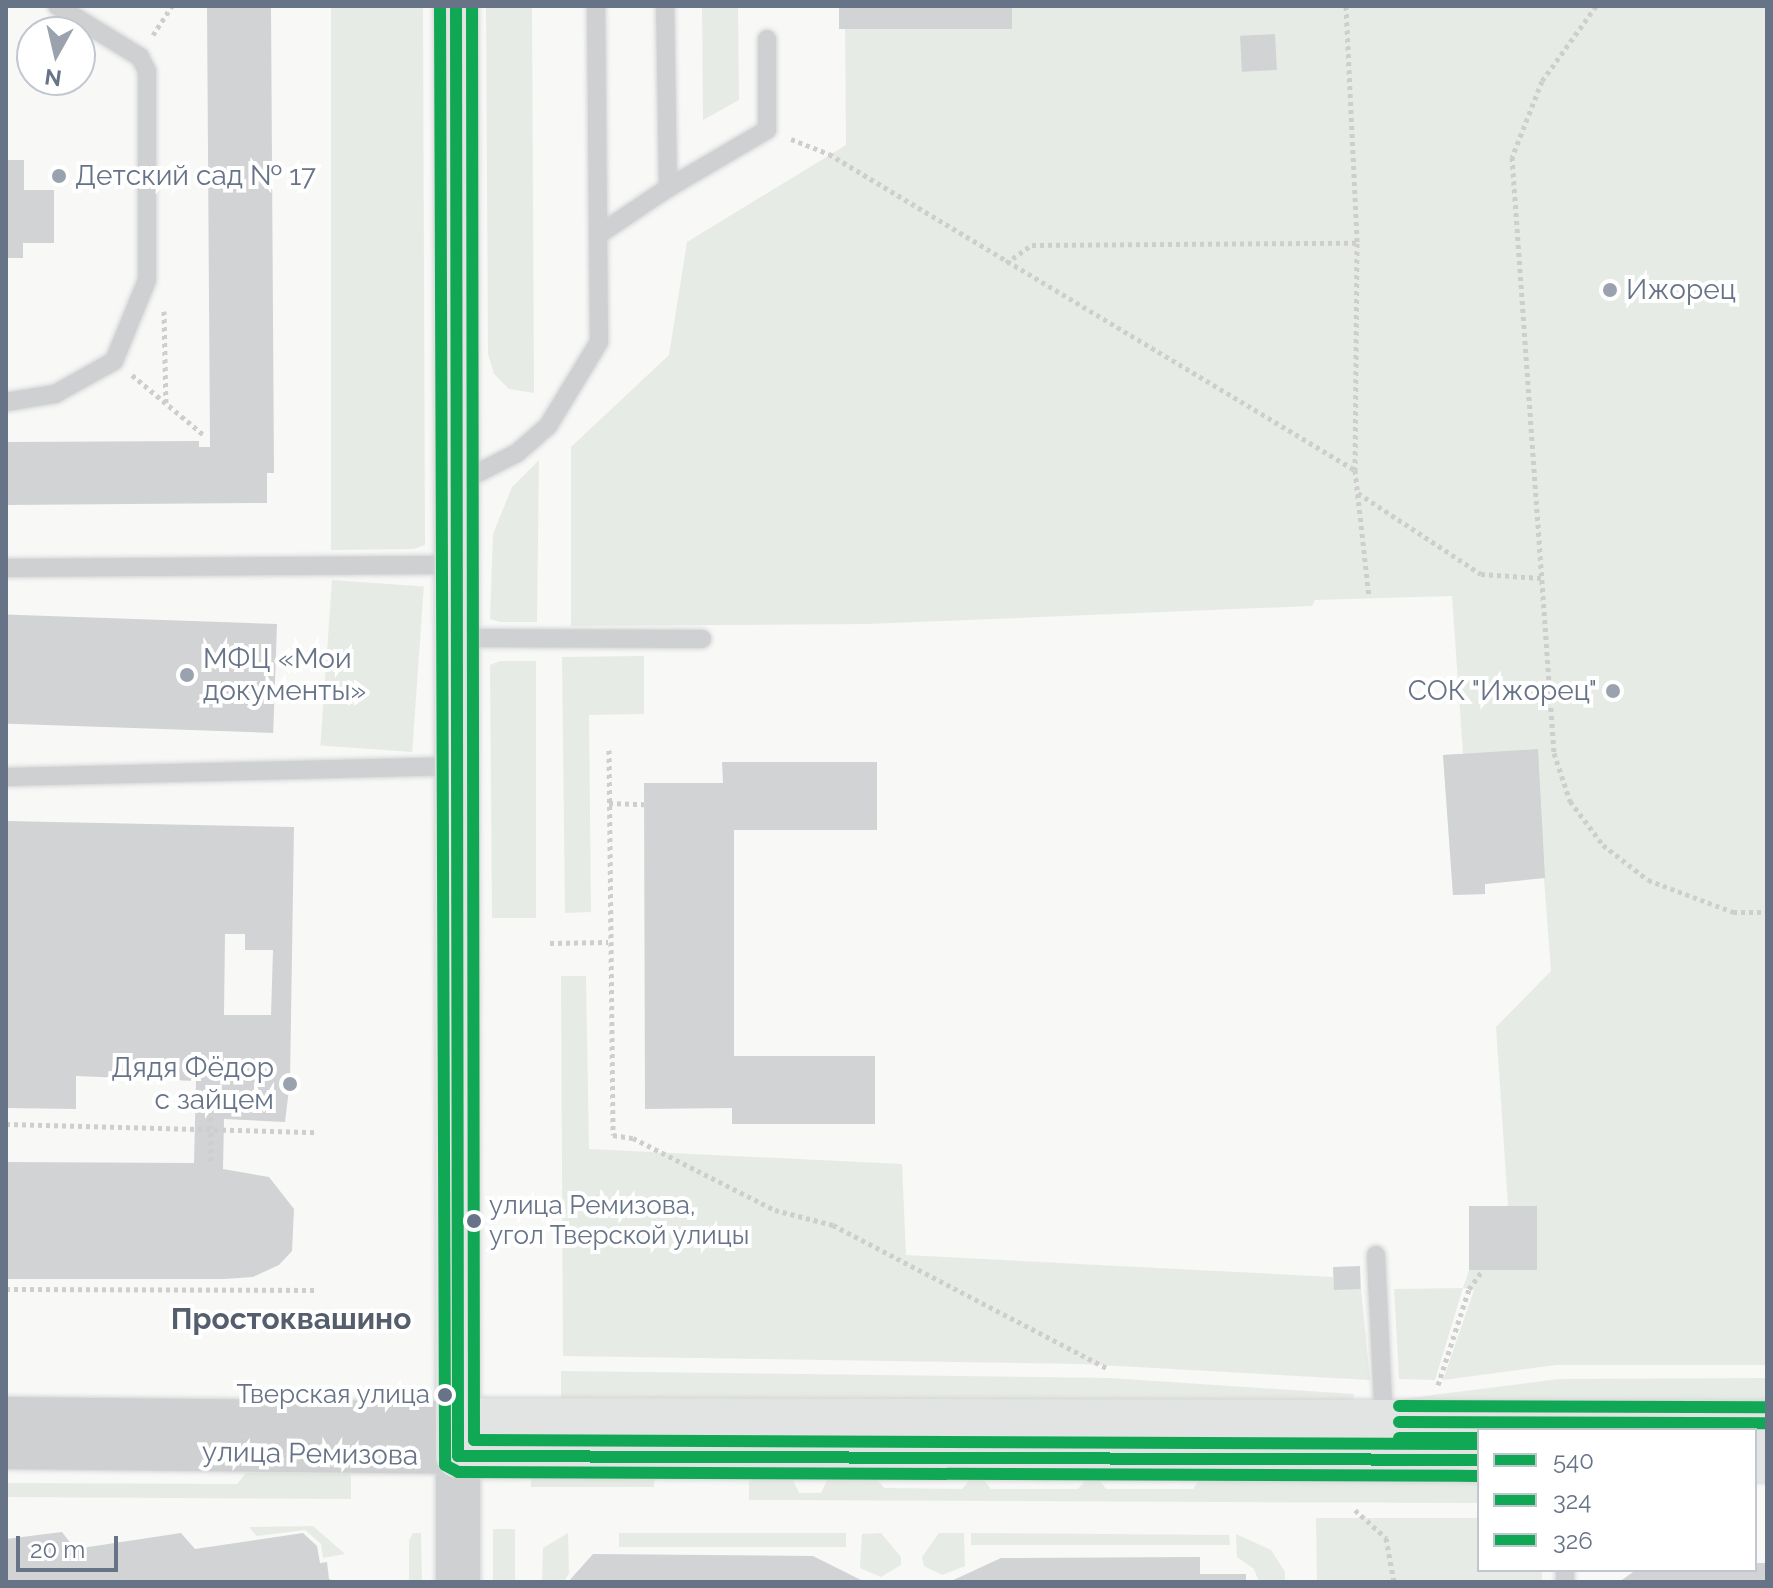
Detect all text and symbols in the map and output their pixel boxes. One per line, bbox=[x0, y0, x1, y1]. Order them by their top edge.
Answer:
north arrow bbox=[16, 16, 96, 96]
text: N bbox=[43, 64, 63, 92]
place label: Детский сад № 17 bbox=[75, 159, 316, 193]
marker: Детский сад № 17 bbox=[50, 167, 68, 185]
place label: Ижорец bbox=[1626, 273, 1736, 307]
marker: Ижорец bbox=[1601, 281, 1619, 299]
place label: МФЦ «Мои документы» bbox=[203, 642, 366, 708]
marker: МФЦ «Мои документы» bbox=[178, 666, 196, 684]
place label: СОК "Ижорец" bbox=[1407, 674, 1597, 708]
marker: СОК "Ижорец" bbox=[1604, 682, 1622, 700]
place label: Дядя Фёдор с зайцем bbox=[111, 1051, 274, 1117]
marker: Дядя Фёдор с зайцем bbox=[281, 1075, 299, 1093]
place label: улица Ремизова, угол Тверской улицы bbox=[489, 1190, 751, 1252]
marker: улица Ремизова, угол Тверской улицы bbox=[466, 1213, 482, 1229]
district label: Простоквашино bbox=[171, 1301, 411, 1337]
place label: Тверская улица bbox=[236, 1379, 430, 1411]
marker: Тверская улица bbox=[437, 1387, 453, 1403]
legend bbox=[1477, 1428, 1757, 1572]
street label: улица Ремизова bbox=[202, 1435, 418, 1473]
text: 540 bbox=[1553, 1446, 1594, 1475]
text: 324 bbox=[1553, 1486, 1591, 1515]
scale bar bbox=[20, 1520, 122, 1570]
text: 326 bbox=[1553, 1526, 1593, 1555]
text: 20 m bbox=[30, 1535, 85, 1564]

